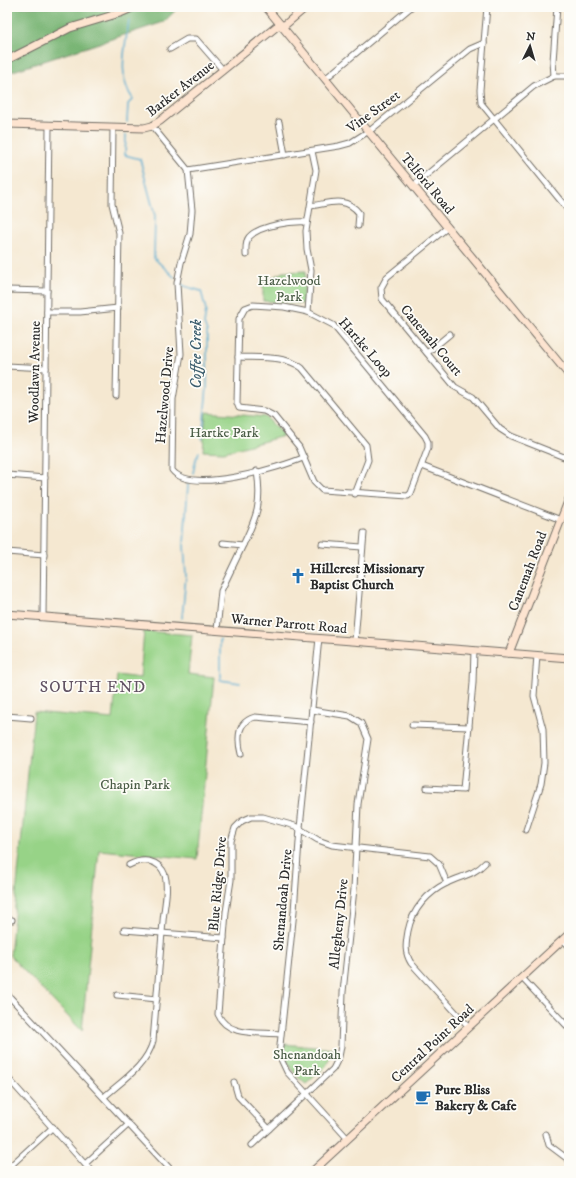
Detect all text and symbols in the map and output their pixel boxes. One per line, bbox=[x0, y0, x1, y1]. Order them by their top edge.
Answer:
north arrow bbox=[510, 26, 550, 66]
text: N bbox=[526, 30, 536, 44]
street label: Barker Avenue bbox=[143, 57, 218, 121]
street label: Vine Street bbox=[343, 86, 404, 138]
street label: Telford Road bbox=[396, 149, 458, 218]
park label: Hazelwood Park bbox=[257, 272, 321, 306]
street label: Canemah Court bbox=[396, 301, 467, 380]
street label: Hartke Loop bbox=[334, 314, 396, 381]
water label: Coffee Creek bbox=[187, 319, 206, 389]
street label: Woodlawn Avenue bbox=[25, 320, 45, 424]
street label: Hazelwood Drive bbox=[152, 346, 178, 444]
park label: Hartke Park bbox=[189, 424, 259, 442]
street label: Canemah Road bbox=[504, 529, 551, 614]
place label: Hillcrest Missionary Baptist Church bbox=[310, 560, 425, 594]
church icon: Hillcrest Missionary Baptist Church bbox=[289, 567, 307, 585]
street label: Warner Parrott Road bbox=[229, 610, 348, 638]
district label: SOUTH END bbox=[40, 677, 146, 697]
park label: Chapin Park bbox=[100, 776, 170, 794]
street label: Blue Ridge Drive bbox=[205, 836, 231, 932]
street label: Shenandoah Drive bbox=[270, 848, 296, 952]
street label: Allegheny Drive bbox=[325, 878, 353, 970]
street label: Central Point Road bbox=[387, 1001, 478, 1087]
park label: Shenandoah Park bbox=[273, 1046, 342, 1080]
place label: Pure Bliss Bakery & Cafe bbox=[435, 1081, 517, 1115]
cafe icon: Pure Bliss Bakery & Cafe bbox=[414, 1088, 432, 1106]

